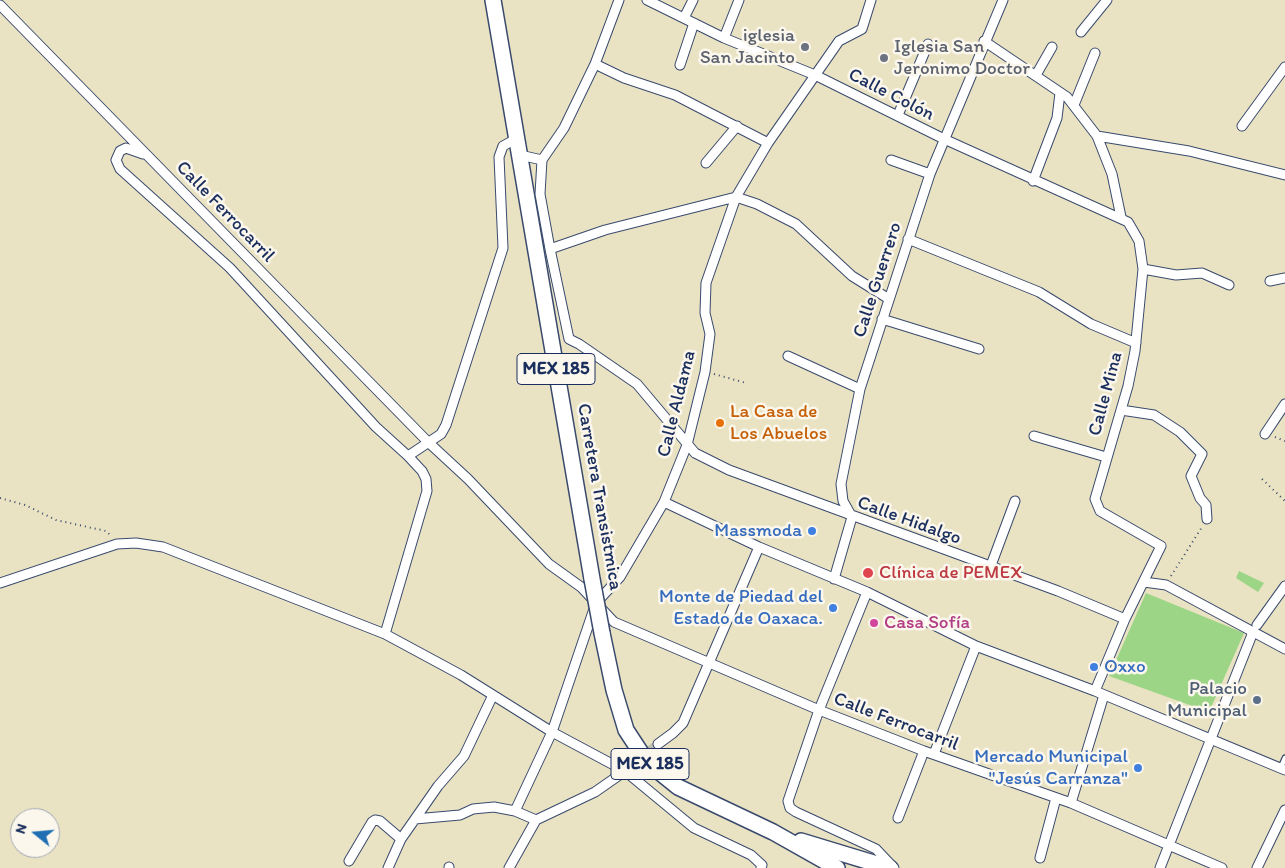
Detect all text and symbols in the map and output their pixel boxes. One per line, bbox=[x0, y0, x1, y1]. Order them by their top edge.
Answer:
place label: iglesia San Jacinto bbox=[700, 25, 795, 69]
place label: Iglesia San Jeronimo Doctor bbox=[894, 36, 1030, 80]
marker: iglesia San Jacinto bbox=[799, 41, 811, 53]
marker: Iglesia San Jeronimo Doctor bbox=[878, 52, 890, 64]
street label: Calle Colón bbox=[844, 64, 938, 126]
street label: Calle Ferrocarril bbox=[171, 156, 279, 268]
street label: Calle Guerrero bbox=[849, 219, 907, 341]
street label: Calle Aldama bbox=[653, 348, 701, 460]
street label: Calle Mina bbox=[1084, 349, 1128, 439]
road number: MEX 185 bbox=[517, 354, 595, 384]
place label: La Casa de Los Abuelos bbox=[730, 401, 827, 445]
street label: Carretera Transistmica bbox=[571, 402, 627, 592]
marker: La Casa de Los Abuelos bbox=[714, 417, 726, 429]
street label: Calle Hidalgo bbox=[854, 492, 964, 550]
place label: Massmoda bbox=[714, 520, 802, 542]
marker: Massmoda bbox=[806, 525, 818, 537]
place label: Clínica de PEMEX bbox=[879, 562, 1022, 584]
marker: Clínica de PEMEX bbox=[861, 566, 875, 580]
place label: Monte de Piedad del Estado de Oaxaca. bbox=[659, 586, 823, 630]
marker: Monte de Piedad del Estado de Oaxaca. bbox=[827, 602, 839, 614]
place label: Casa Sofía bbox=[884, 612, 970, 634]
marker: Casa Sofía bbox=[868, 617, 880, 629]
place label: Oxxo bbox=[1104, 656, 1146, 678]
marker: Oxxo bbox=[1088, 661, 1100, 673]
place label: Palacio Municipal bbox=[1167, 678, 1247, 722]
street label: Calle Ferrocarril bbox=[830, 688, 962, 756]
marker: Palacio Municipal bbox=[1251, 694, 1263, 706]
place label: Mercado Municipal "Jesús Carranza" bbox=[974, 746, 1128, 790]
road number: MEX 185 bbox=[611, 749, 689, 780]
marker: Mercado Municipal "Jesús Carranza" bbox=[1132, 762, 1144, 774]
north arrow bbox=[10, 808, 60, 858]
text: N bbox=[12, 822, 31, 836]

